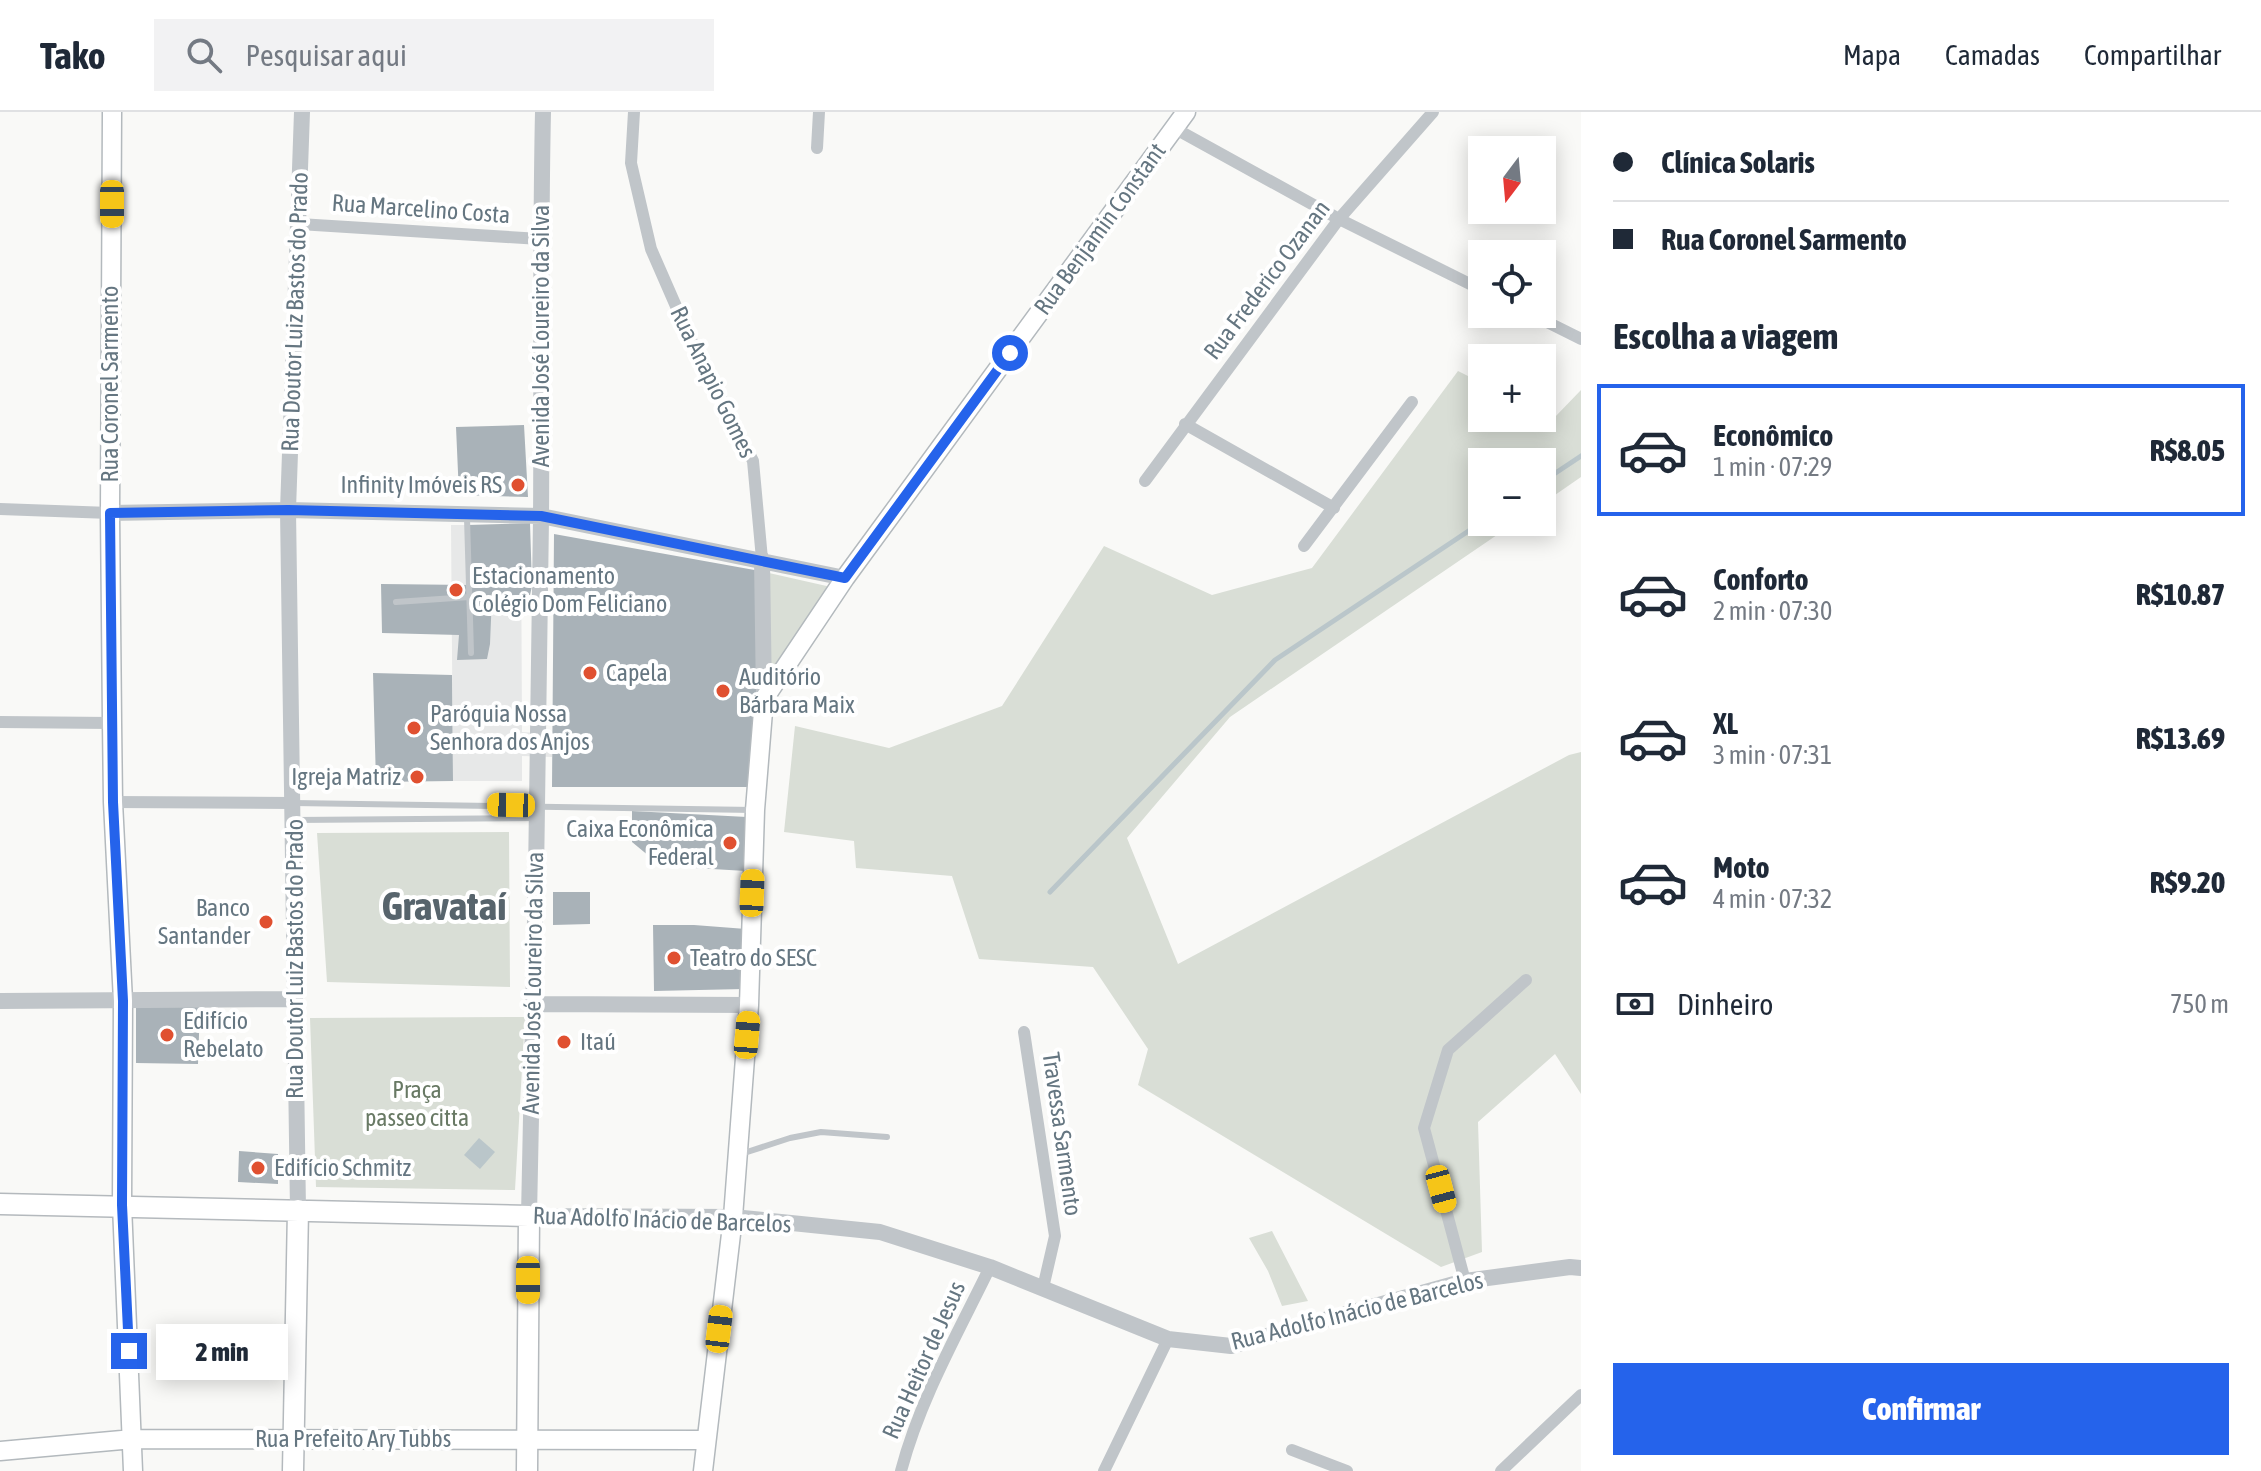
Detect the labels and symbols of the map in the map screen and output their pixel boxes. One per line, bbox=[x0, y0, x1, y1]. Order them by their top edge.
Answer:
north arrow bbox=[1468, 136, 1556, 224]
street label: Rua Benjamin Constant bbox=[1028, 138, 1171, 320]
street label: Rua Doutor Luiz Bastos do Prado bbox=[276, 172, 313, 452]
car bbox=[100, 180, 124, 228]
street label: Rua Marcelino Costa bbox=[331, 189, 511, 228]
street label: Rua Frederico Ozanan bbox=[1198, 195, 1335, 364]
street label: Avenida José Loureiro da Silva bbox=[527, 205, 554, 467]
street label: Rua Coronel Sarmento bbox=[96, 286, 123, 482]
street label: Rua Anapio Gomes bbox=[665, 302, 762, 462]
route start bbox=[992, 335, 1028, 371]
place label: Infinity Imóveis RS bbox=[341, 471, 502, 498]
marker: Infinity Imóveis RS bbox=[509, 476, 527, 494]
place label: Estacionamento Colégio Dom Feliciano bbox=[472, 562, 667, 617]
marker: Estacionamento Colégio Dom Feliciano bbox=[447, 581, 465, 599]
place label: Capela bbox=[606, 659, 668, 686]
place label: Auditório Bárbara Maix bbox=[739, 663, 855, 718]
marker: Capela bbox=[581, 664, 599, 682]
marker: Auditório Bárbara Maix bbox=[714, 682, 732, 700]
place label: Paróquia Nossa Senhora dos Anjos bbox=[430, 700, 590, 755]
marker: Paróquia Nossa Senhora dos Anjos bbox=[405, 719, 423, 737]
place label: Igreja Matriz bbox=[291, 763, 401, 790]
marker: Igreja Matriz bbox=[408, 768, 426, 786]
car bbox=[487, 793, 535, 817]
place label: Caixa Econômica Federal bbox=[566, 815, 715, 870]
street label: Rua Doutor Luiz Bastos do Prado bbox=[281, 819, 308, 1099]
marker: Caixa Econômica Federal bbox=[721, 834, 739, 852]
street label: Avenida José Loureiro da Silva bbox=[517, 851, 548, 1114]
car bbox=[739, 869, 765, 917]
district label: Gravataí bbox=[382, 883, 507, 928]
place label: Banco Santander bbox=[158, 894, 251, 949]
marker: Banco Santander bbox=[257, 913, 275, 931]
place label: Teatro do SESC bbox=[690, 944, 817, 971]
marker: Teatro do SESC bbox=[665, 949, 683, 967]
place label: Edifício Rebelato bbox=[183, 1007, 264, 1062]
car bbox=[733, 1010, 761, 1060]
marker: Edifício Rebelato bbox=[158, 1026, 176, 1044]
place label: Itaú bbox=[580, 1028, 616, 1055]
marker: Itaú bbox=[555, 1033, 573, 1051]
street label: Travessa Sarmento bbox=[1038, 1050, 1087, 1217]
park label: Praça passeo citta bbox=[365, 1076, 469, 1131]
place label: Edifício Schmitz bbox=[274, 1154, 412, 1181]
marker: Edifício Schmitz bbox=[249, 1159, 267, 1177]
car bbox=[1423, 1163, 1459, 1215]
street label: Rua Adolfo Inácio de Barcelos bbox=[532, 1201, 792, 1238]
car bbox=[516, 1256, 540, 1304]
street label: Rua Adolfo Inácio de Barcelos bbox=[1228, 1266, 1486, 1355]
street label: Rua Heitor de Jesus bbox=[877, 1277, 970, 1443]
car bbox=[704, 1304, 734, 1354]
callout: 2 min bbox=[157, 1323, 289, 1379]
route end bbox=[111, 1333, 147, 1369]
street label: Rua Prefeito Ary Tubbs bbox=[255, 1425, 451, 1452]

